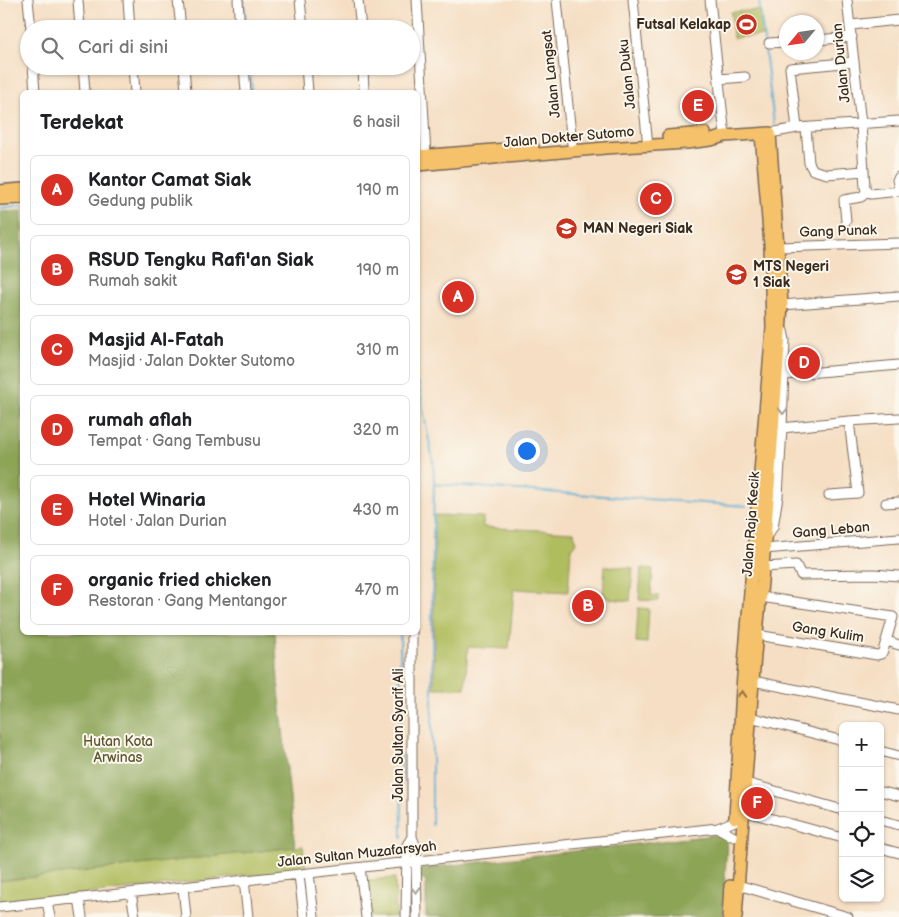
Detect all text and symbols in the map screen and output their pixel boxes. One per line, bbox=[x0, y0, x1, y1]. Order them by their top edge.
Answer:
sports icon: Futsal Kelakap bbox=[735, 12, 759, 36]
north arrow bbox=[779, 15, 824, 60]
place label: Futsal Kelakap bbox=[636, 16, 731, 33]
search box bbox=[20, 20, 420, 75]
street label: Jalan Durian bbox=[828, 22, 854, 104]
street label: Jalan Langsat bbox=[538, 29, 564, 119]
icon: search bbox=[38, 34, 66, 62]
text: Cari di sini bbox=[78, 36, 168, 59]
street label: Jalan Duku bbox=[615, 38, 639, 110]
pin: E bbox=[682, 87, 714, 125]
text: Terdekat bbox=[40, 110, 124, 135]
text: 6 hasil bbox=[353, 113, 400, 132]
street label: Jalan Dokter Sutomo bbox=[503, 123, 635, 151]
text: Kantor Camat Siak bbox=[88, 169, 251, 192]
pin: C bbox=[640, 180, 672, 218]
text: A bbox=[52, 181, 62, 200]
text: 190 m bbox=[357, 181, 399, 200]
text: Gedung publik bbox=[88, 192, 192, 211]
school or university icon: MAN Negeri Siak bbox=[555, 216, 579, 240]
place label: MAN Negeri Siak bbox=[583, 220, 693, 237]
street label: Gang Punak bbox=[799, 221, 877, 241]
text: RSUD Tengku Rafi'an Siak bbox=[88, 249, 314, 272]
place label: MTS Negeri 1 Siak bbox=[753, 258, 829, 291]
text: B bbox=[51, 261, 63, 280]
text: 190 m bbox=[357, 261, 399, 280]
school or university icon: MTS Negeri 1 Siak bbox=[725, 262, 749, 286]
text: Rumah sakit bbox=[88, 272, 177, 291]
pin: A bbox=[442, 278, 474, 316]
text: Masjid Al-Fatah bbox=[88, 329, 224, 352]
text: C bbox=[51, 341, 63, 360]
text: 310 m bbox=[356, 341, 399, 360]
pin: D bbox=[788, 344, 820, 382]
text: Masjid · Jalan Dokter Sutomo bbox=[88, 352, 295, 371]
one-way arrow bbox=[777, 407, 788, 415]
text: rumah aflah bbox=[88, 409, 192, 432]
text: D bbox=[51, 421, 63, 440]
text: 320 m bbox=[353, 421, 399, 440]
text: Tempat · Gang Tembusu bbox=[88, 432, 261, 451]
your location bbox=[514, 438, 540, 464]
street label: Jalan Raja Kecik bbox=[739, 471, 763, 577]
text: Hotel Winaria bbox=[88, 489, 206, 512]
text: E bbox=[52, 501, 62, 520]
text: 430 m bbox=[352, 501, 399, 520]
text: Hotel · Jalan Durian bbox=[88, 512, 227, 531]
street label: Gang Leban bbox=[792, 518, 871, 542]
text: organic fried chicken bbox=[88, 569, 272, 592]
text: F bbox=[52, 581, 62, 600]
text: 470 m bbox=[354, 581, 399, 600]
pin: B bbox=[572, 587, 604, 625]
text: Restoran · Gang Mentangor bbox=[88, 592, 287, 611]
street label: Gang Kulim bbox=[791, 618, 865, 646]
street label: Jalan Sultan Syarif Ali bbox=[390, 668, 407, 802]
one-way arrow bbox=[737, 689, 748, 697]
map controls bbox=[839, 722, 884, 902]
button: + bbox=[839, 722, 884, 767]
park label: Hutan Kota Arwinas bbox=[83, 733, 153, 766]
button: − bbox=[839, 767, 884, 812]
pin: F bbox=[741, 784, 773, 822]
button: locate bbox=[839, 812, 884, 857]
street label: Jalan Sultan Muzafarsyah bbox=[277, 837, 438, 871]
button: layers bbox=[839, 857, 884, 902]
one-way arrow bbox=[411, 886, 421, 894]

